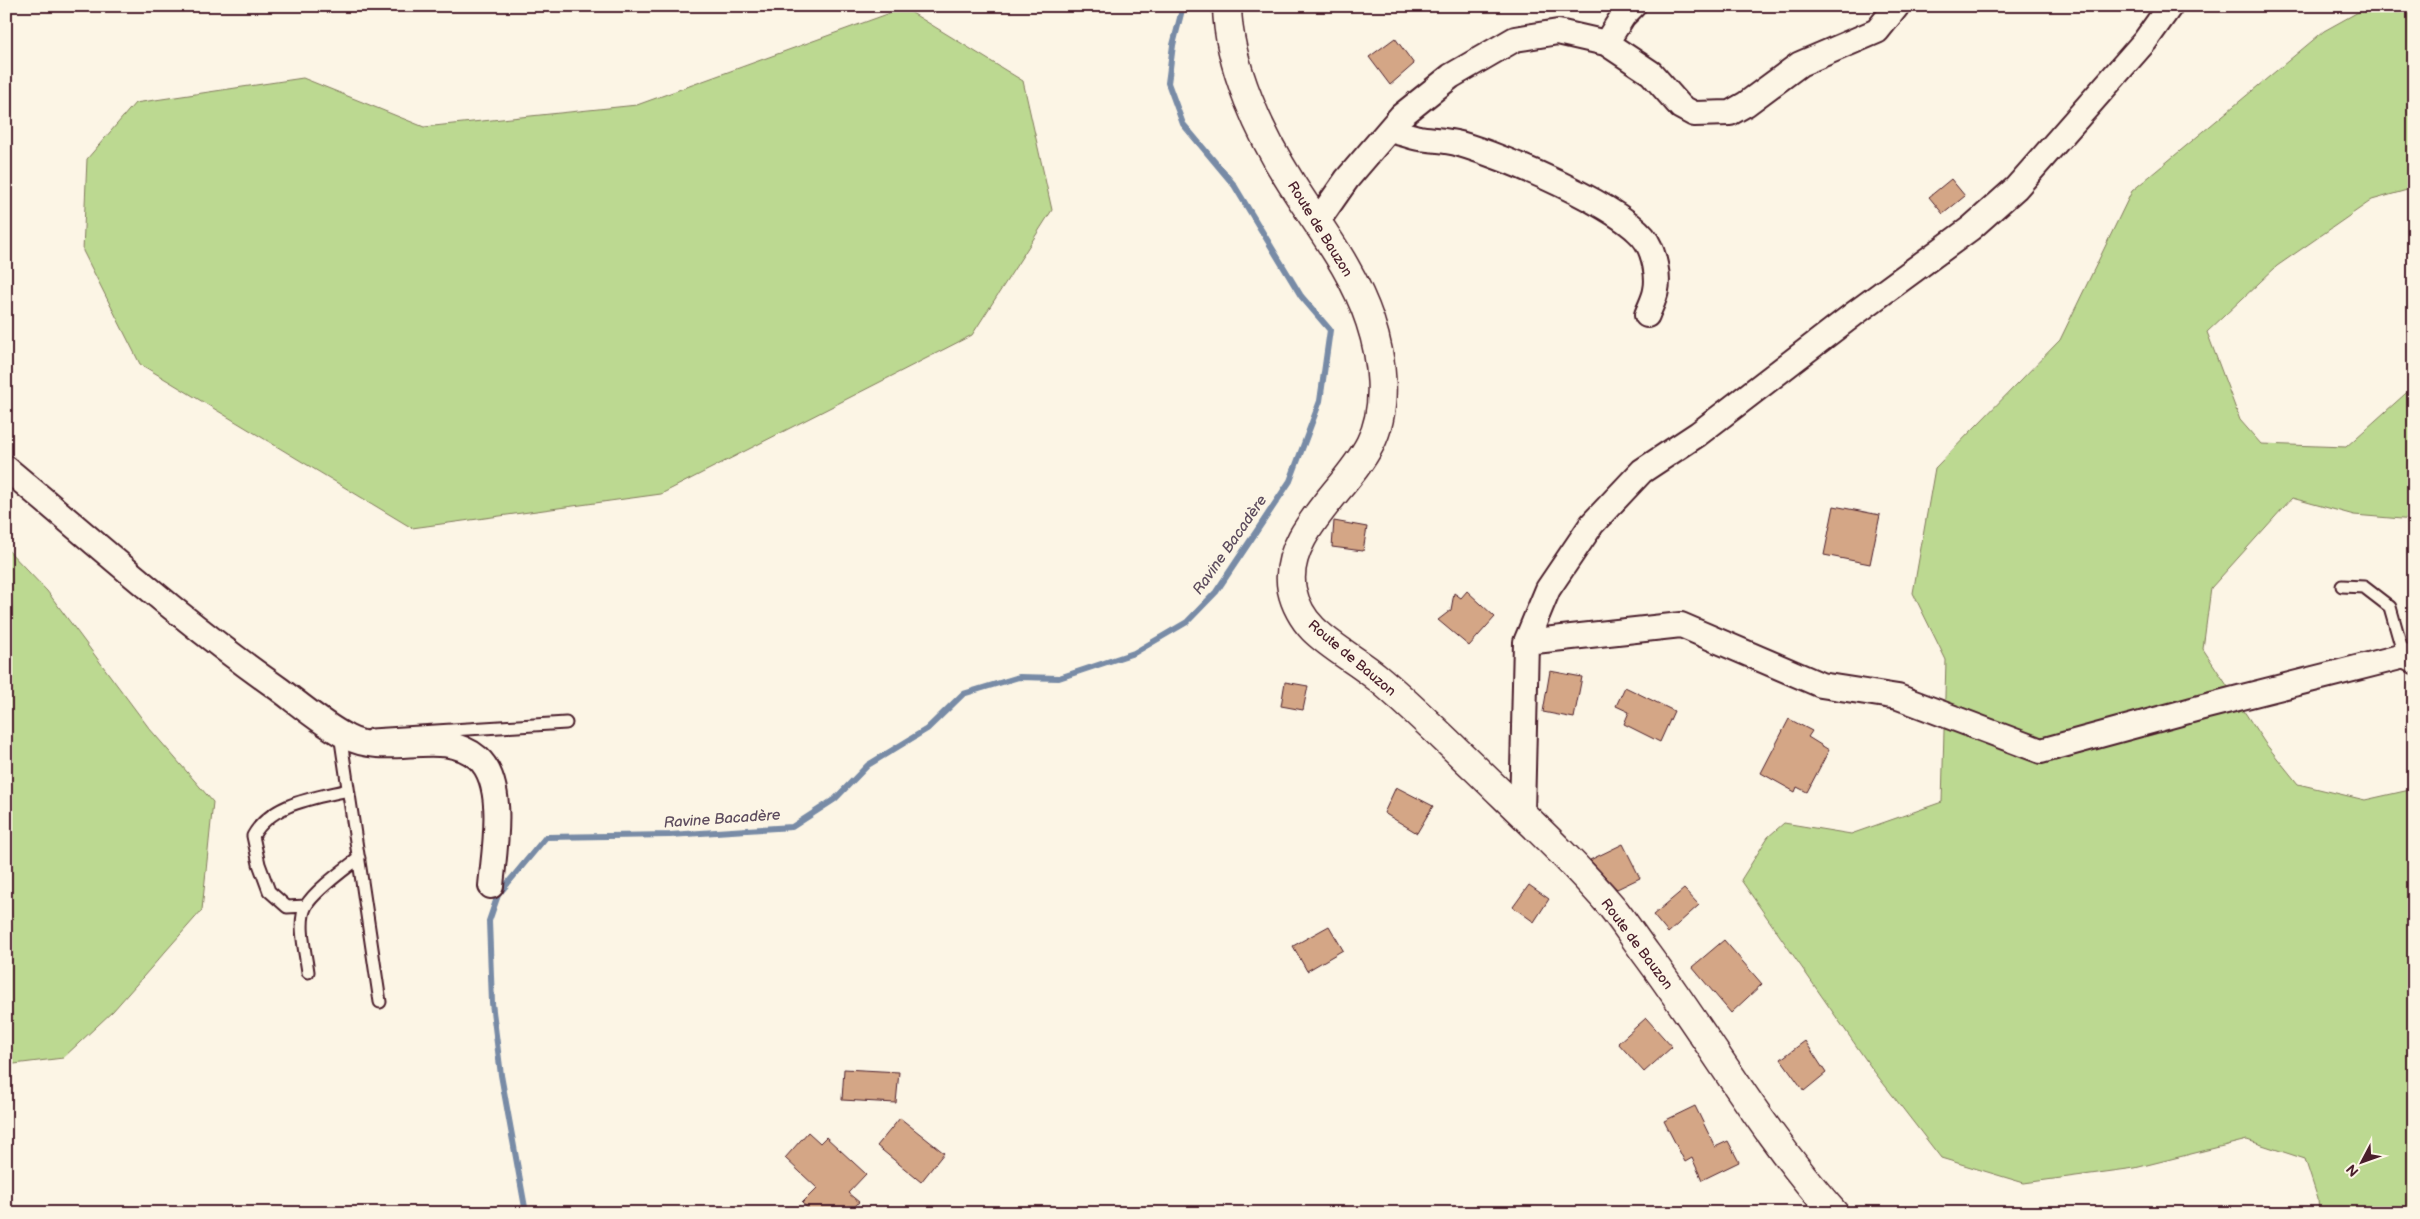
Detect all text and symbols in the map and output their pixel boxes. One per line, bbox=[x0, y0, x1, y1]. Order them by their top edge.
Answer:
street label: Route de Bauzon bbox=[1284, 178, 1356, 280]
water label: Ravine Bacadère bbox=[1189, 491, 1272, 598]
street label: Route de Bauzon bbox=[1305, 616, 1399, 700]
water label: Ravine Bacadère bbox=[663, 805, 781, 833]
street label: Route de Bauzon bbox=[1597, 895, 1677, 993]
north arrow bbox=[2338, 1136, 2388, 1186]
text: N bbox=[2343, 1161, 2362, 1180]

